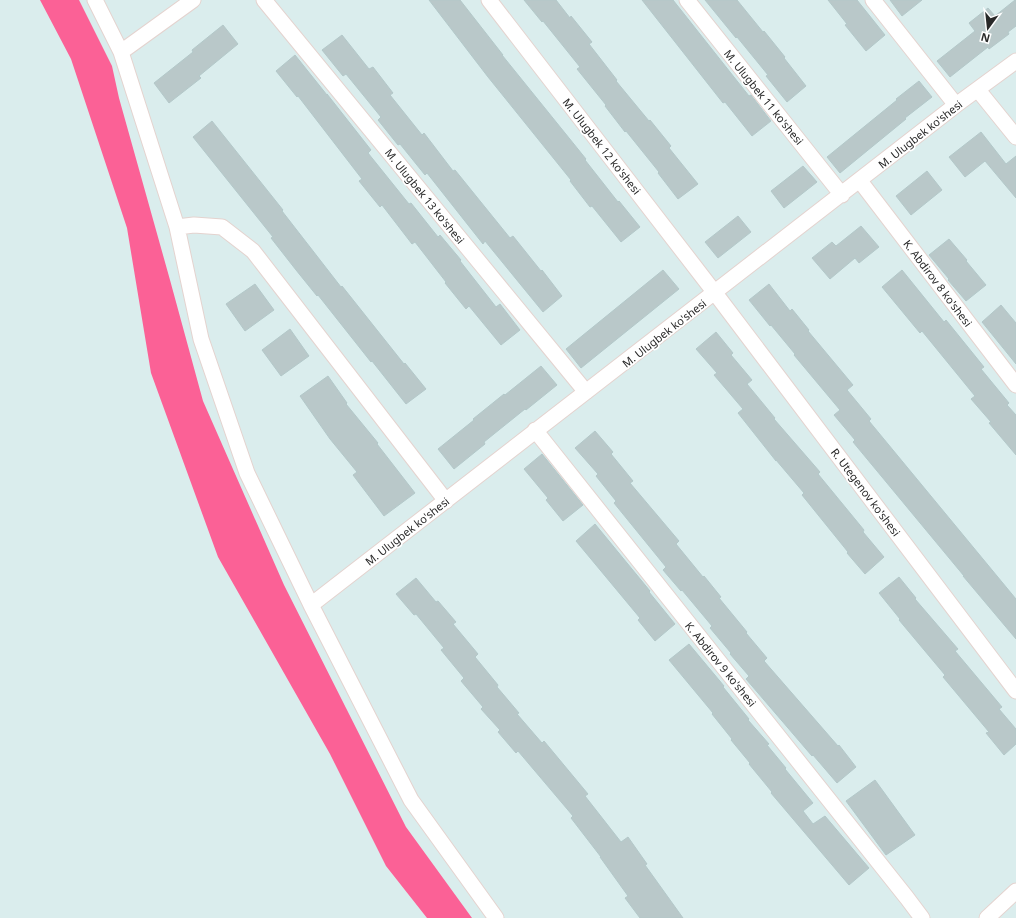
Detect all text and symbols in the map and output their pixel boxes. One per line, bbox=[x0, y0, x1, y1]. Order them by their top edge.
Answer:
north arrow bbox=[968, 8, 1008, 48]
text: N bbox=[979, 30, 992, 47]
street label: M. Ulugbek 11 ko'shesi bbox=[721, 46, 807, 148]
street label: M. Ulugbek 12 ko'shesi bbox=[560, 95, 644, 197]
street label: M. Ulugbek ko'shesi bbox=[875, 96, 965, 172]
street label: M. Ulugbek 13 ko'shesi bbox=[382, 145, 468, 247]
street label: K. Abdirov 8 ko'shesi bbox=[900, 236, 976, 330]
street label: M. Ulugbek ko'shesi bbox=[619, 295, 709, 371]
street label: R. Utegenov ko'shesi bbox=[828, 445, 904, 539]
street label: M. Ulugbek ko'shesi bbox=[362, 493, 452, 569]
street label: K. Abdirov 9 ko'shesi bbox=[682, 618, 760, 710]

